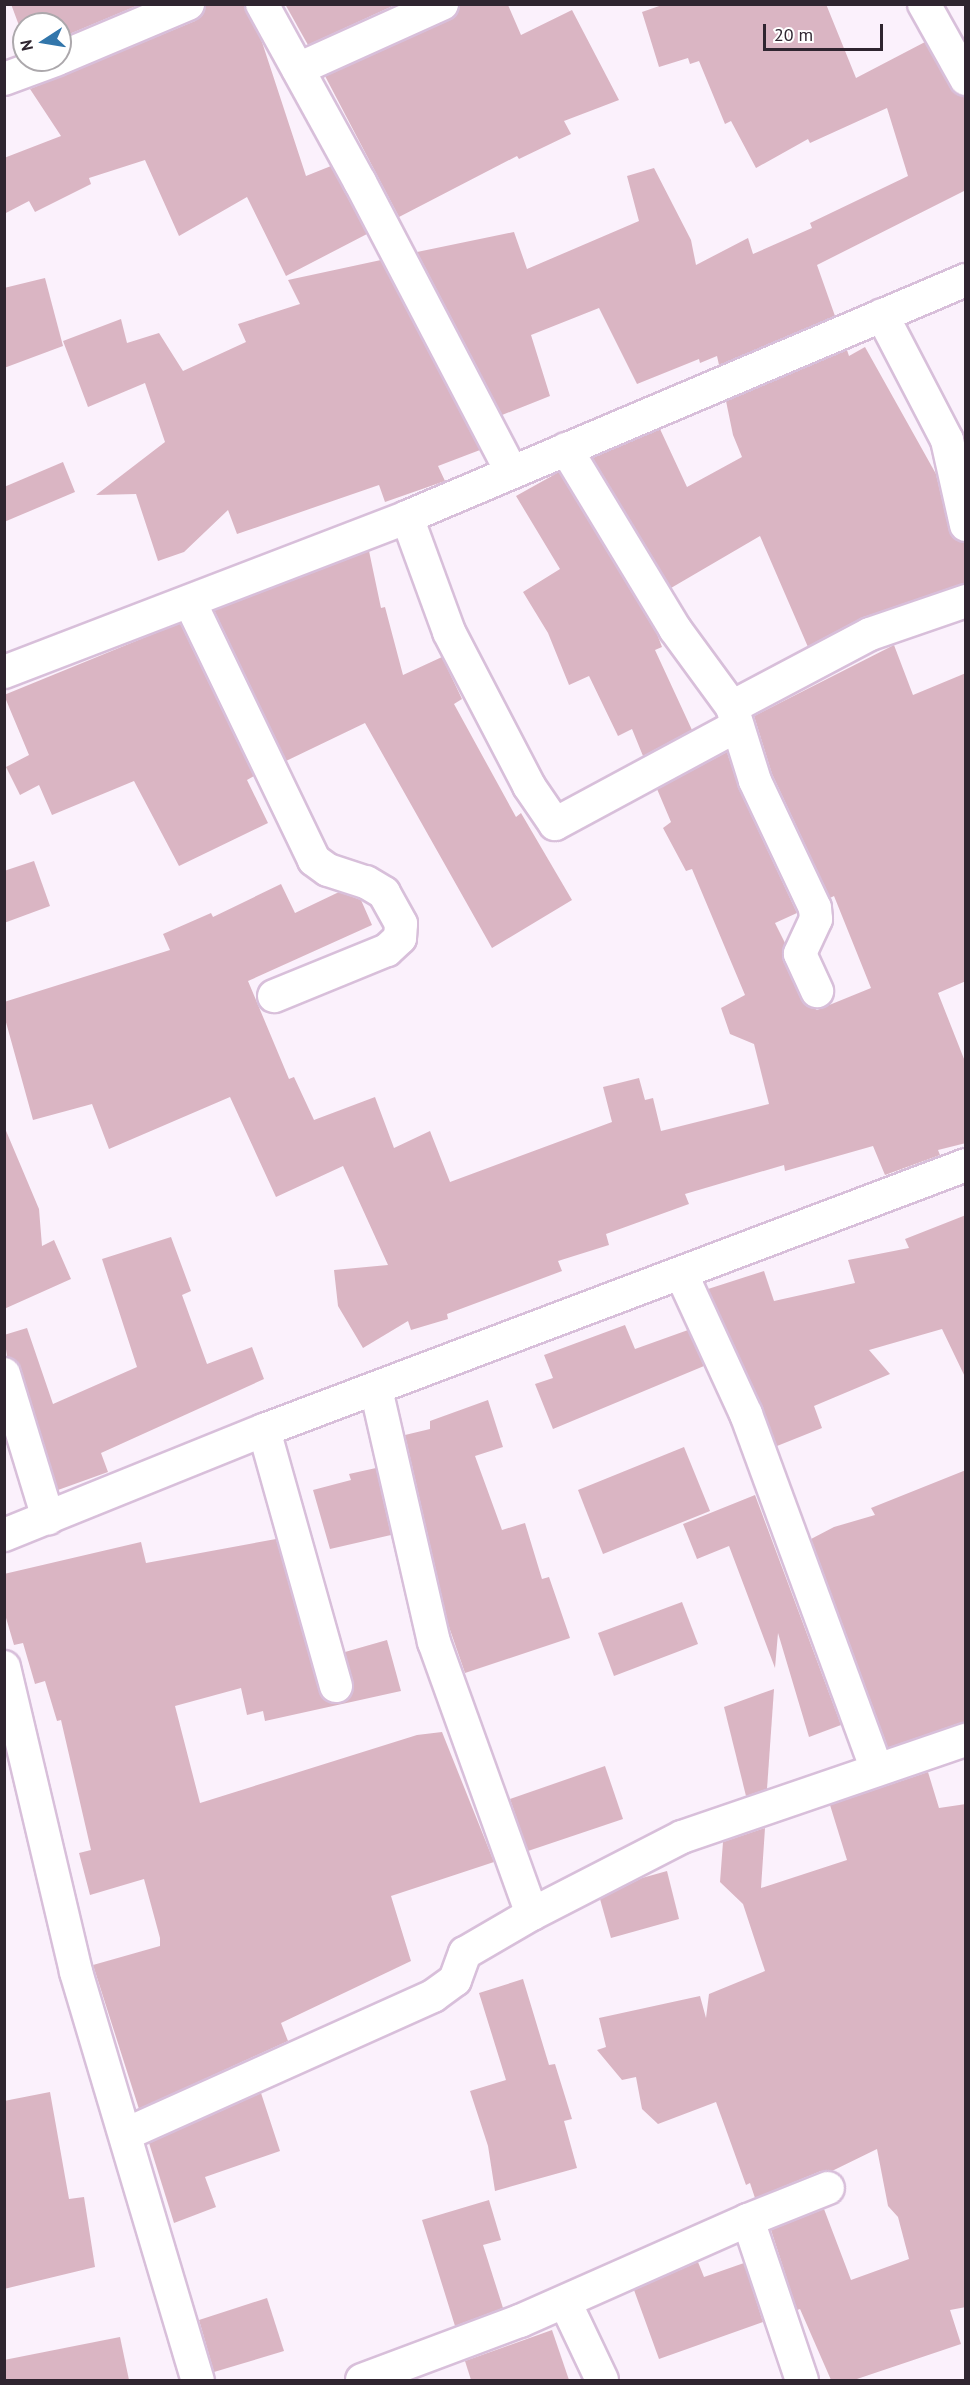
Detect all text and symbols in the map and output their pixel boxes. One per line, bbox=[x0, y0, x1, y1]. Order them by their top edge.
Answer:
north arrow bbox=[12, 12, 72, 72]
scale bar bbox=[766, 12, 886, 50]
text: 20 m bbox=[774, 23, 813, 46]
text: N bbox=[15, 38, 37, 53]

